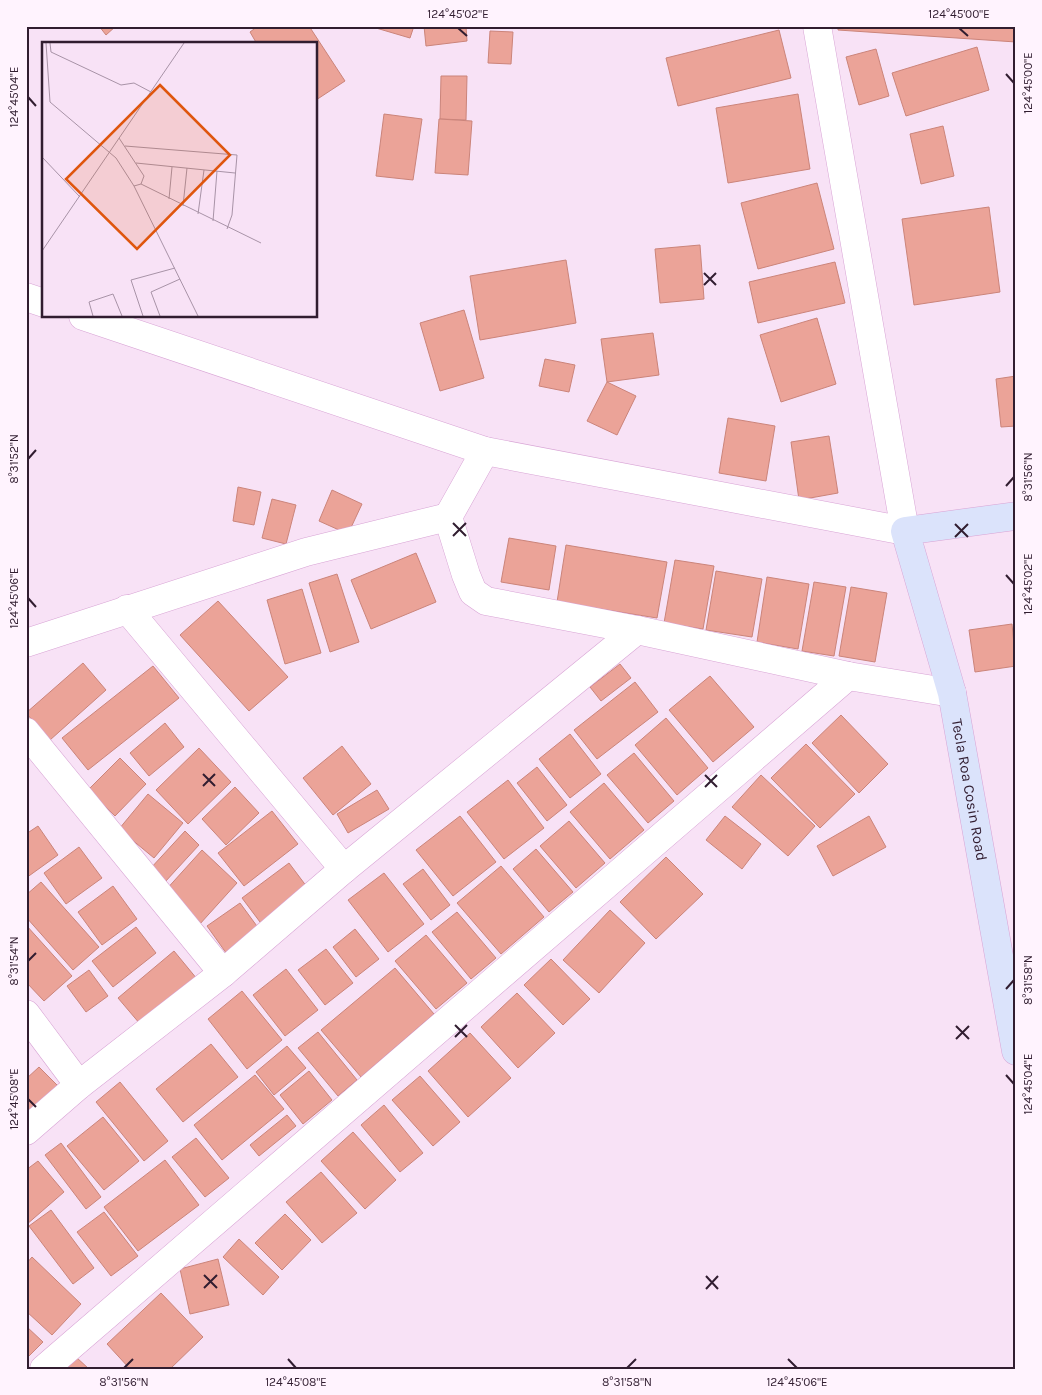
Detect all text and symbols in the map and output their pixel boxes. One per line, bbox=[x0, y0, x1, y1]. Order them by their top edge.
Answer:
text: 124°45'02"E bbox=[427, 7, 489, 21]
text: 124°45'00"E bbox=[928, 7, 990, 21]
inset map bbox=[42, 42, 318, 318]
text: 124°45'00"E bbox=[1021, 52, 1035, 114]
text: 124°45'04"E bbox=[7, 66, 21, 128]
text: 8°31'52"N bbox=[7, 434, 21, 484]
text: 8°31'56"N bbox=[1021, 452, 1035, 502]
text: 124°45'02"E bbox=[1021, 553, 1035, 615]
text: 124°45'06"E bbox=[7, 567, 21, 629]
street label: Tecla Roa Cosin Road bbox=[948, 717, 991, 862]
text: 8°31'54"N bbox=[7, 936, 21, 986]
text: 8°31'58"N bbox=[1021, 955, 1035, 1005]
text: 124°45'04"E bbox=[1021, 1053, 1035, 1115]
text: 124°45'08"E bbox=[7, 1068, 21, 1130]
text: 8°31'56"N bbox=[99, 1375, 149, 1389]
text: 124°45'08"E bbox=[265, 1375, 327, 1389]
text: 8°31'58"N bbox=[602, 1375, 652, 1389]
text: 124°45'06"E bbox=[766, 1375, 828, 1389]

